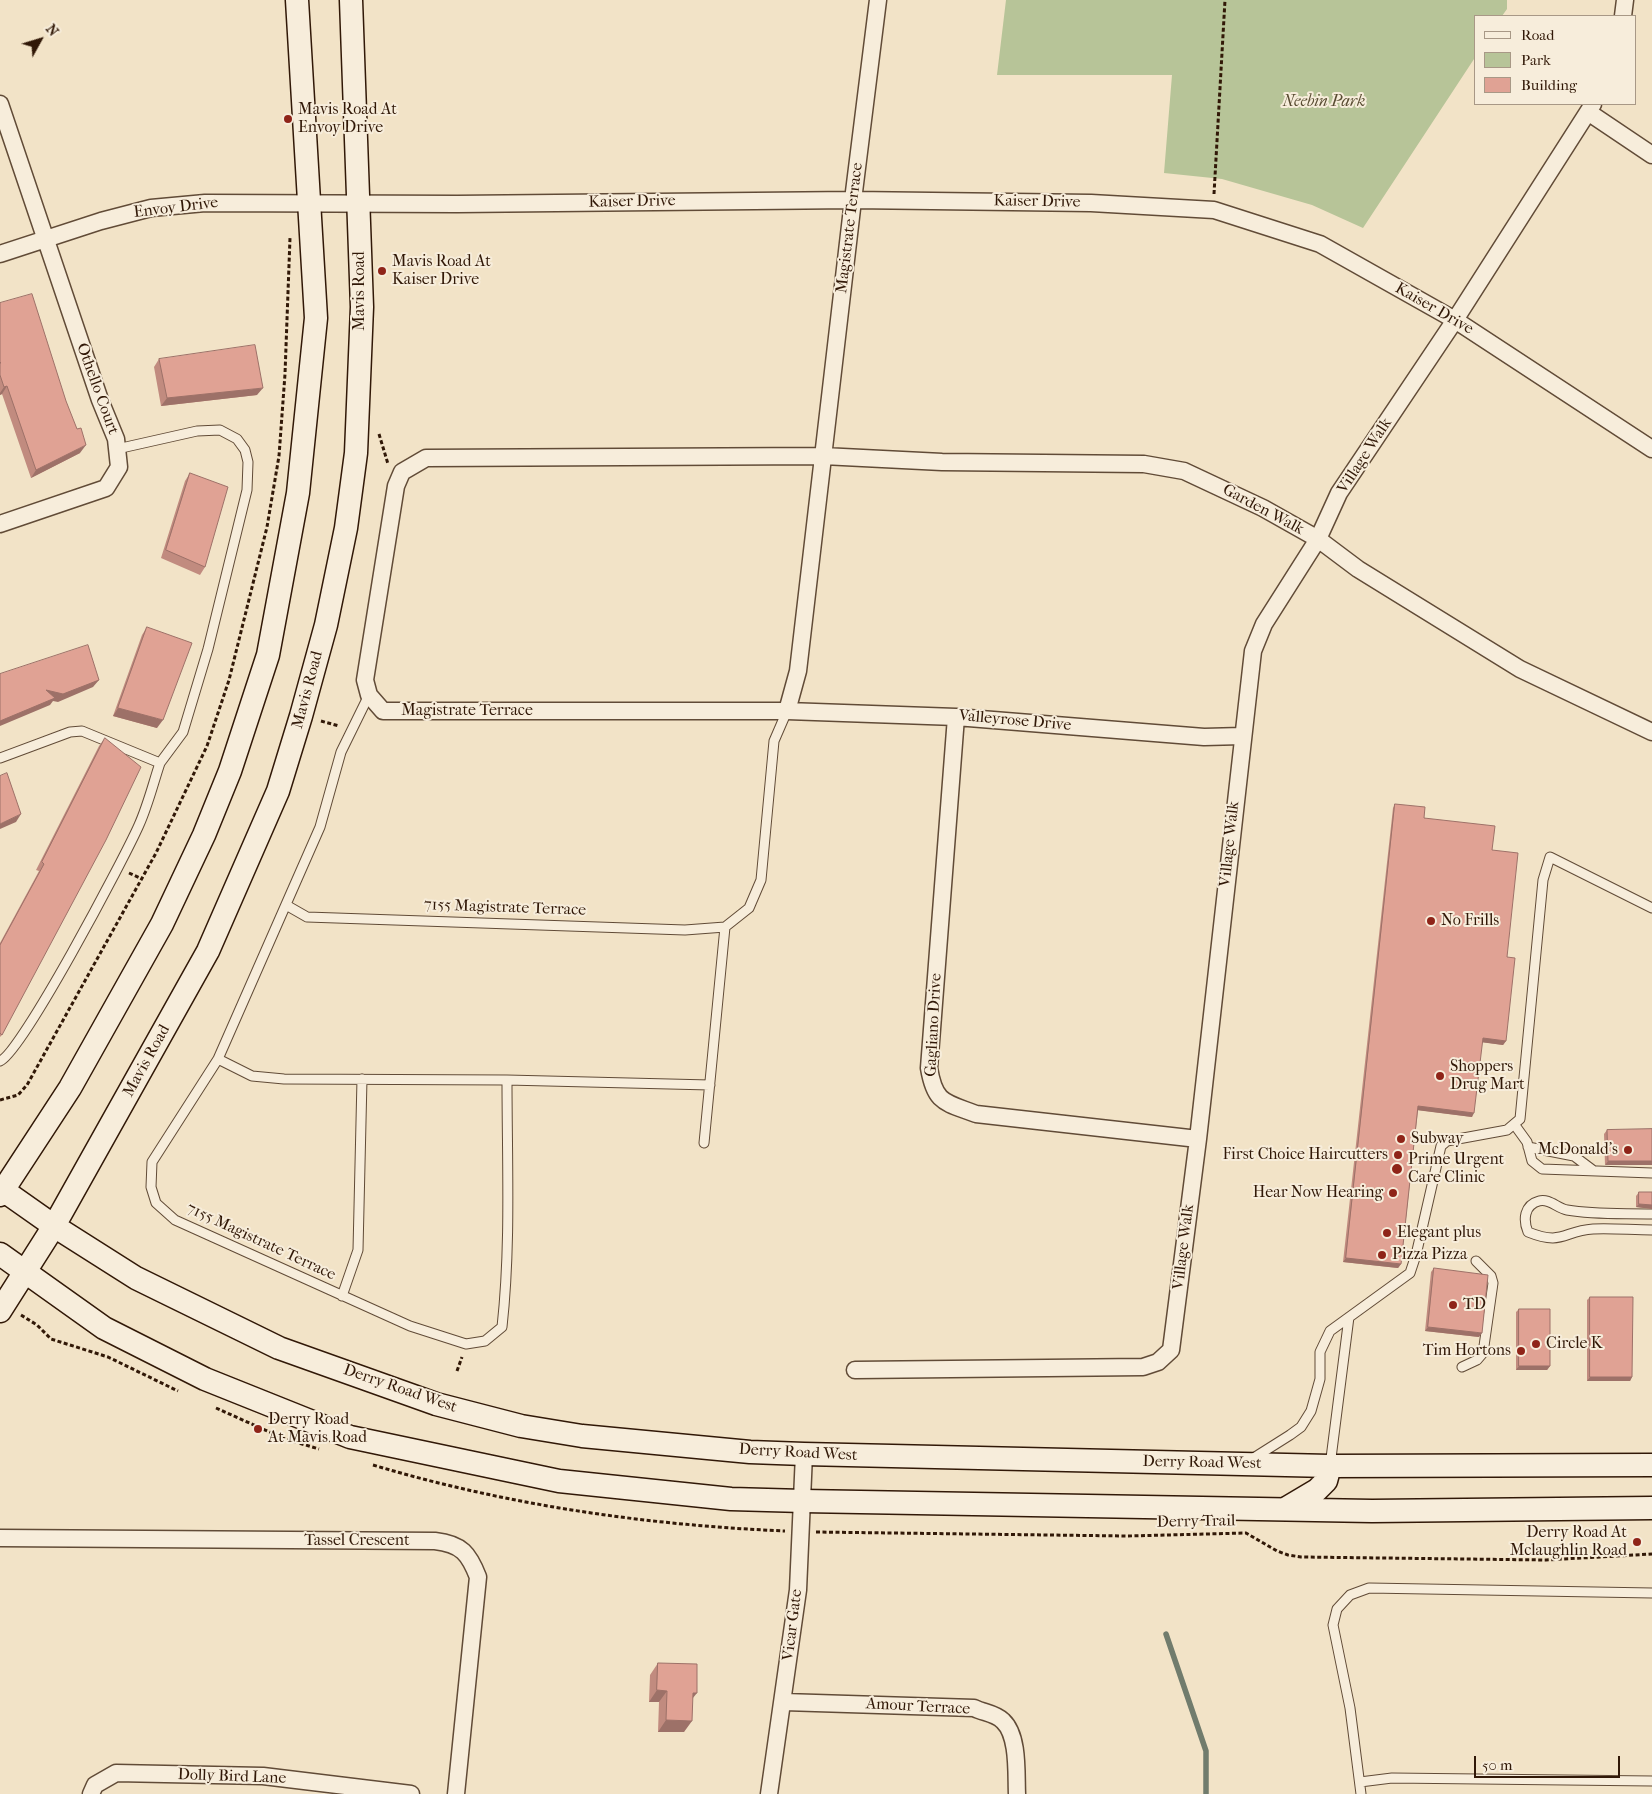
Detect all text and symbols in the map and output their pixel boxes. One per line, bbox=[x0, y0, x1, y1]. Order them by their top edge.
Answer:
north arrow bbox=[15, 15, 65, 65]
legend bbox=[1474, 15, 1637, 105]
text: N bbox=[42, 21, 62, 40]
text: Road bbox=[1521, 26, 1554, 44]
text: Park bbox=[1521, 51, 1551, 69]
text: Building bbox=[1521, 76, 1577, 94]
park label: Neebin Park bbox=[1283, 92, 1365, 112]
place label: Mavis Road At Envoy Drive bbox=[298, 100, 397, 138]
marker: Mavis Road At Envoy Drive bbox=[282, 113, 294, 125]
street label: Magistrate Terrace bbox=[832, 162, 868, 294]
street label: Kaiser Drive bbox=[588, 192, 676, 212]
street label: Kaiser Drive bbox=[993, 192, 1081, 212]
street label: Envoy Drive bbox=[133, 193, 219, 223]
street label: Mavis Road bbox=[350, 251, 370, 331]
place label: Mavis Road At Kaiser Drive bbox=[392, 252, 491, 290]
marker: Mavis Road At Kaiser Drive bbox=[376, 265, 388, 277]
street label: Kaiser Drive bbox=[1391, 279, 1477, 339]
street label: Othello Court bbox=[72, 341, 122, 437]
street label: Village Walk bbox=[1334, 415, 1396, 497]
street label: Garden Walk bbox=[1219, 481, 1307, 539]
street label: Mavis Road bbox=[288, 649, 328, 731]
street label: Magistrate Terrace bbox=[401, 701, 533, 721]
street label: Valleyrose Drive bbox=[958, 707, 1072, 735]
street label: Village Walk bbox=[1216, 800, 1244, 888]
street label: 7155 Magistrate Terrace bbox=[424, 896, 586, 920]
place label: No Frills bbox=[1441, 911, 1499, 931]
marker: No Frills bbox=[1425, 915, 1437, 927]
street label: Gagliano Drive bbox=[922, 973, 946, 1077]
street label: Mavis Road bbox=[119, 1022, 175, 1100]
place label: Shoppers Drug Mart bbox=[1450, 1057, 1525, 1095]
marker: Shoppers Drug Mart bbox=[1434, 1070, 1446, 1082]
place label: Subway bbox=[1411, 1129, 1464, 1149]
marker: Subway bbox=[1395, 1133, 1407, 1145]
place label: McDonald's bbox=[1537, 1140, 1618, 1160]
marker: McDonald's bbox=[1622, 1144, 1634, 1156]
place label: First Choice Haircutters bbox=[1223, 1145, 1388, 1165]
marker: First Choice Haircutters bbox=[1392, 1149, 1404, 1161]
place label: Prime Urgent Care Clinic bbox=[1408, 1150, 1504, 1188]
marker: Prime Urgent Care Clinic bbox=[1390, 1162, 1404, 1176]
place label: Hear Now Hearing bbox=[1253, 1183, 1383, 1203]
marker: Hear Now Hearing bbox=[1387, 1187, 1399, 1199]
street label: 7155 Magistrate Terrace bbox=[183, 1199, 339, 1285]
street label: Village Walk bbox=[1169, 1203, 1199, 1291]
place label: Elegant plus bbox=[1397, 1223, 1481, 1243]
marker: Elegant plus bbox=[1381, 1227, 1393, 1239]
place label: Pizza Pizza bbox=[1392, 1245, 1467, 1265]
marker: Pizza Pizza bbox=[1376, 1249, 1388, 1261]
place label: TD bbox=[1463, 1295, 1486, 1315]
marker: TD bbox=[1447, 1299, 1459, 1311]
place label: Circle K bbox=[1546, 1334, 1602, 1354]
marker: Circle K bbox=[1530, 1338, 1542, 1350]
place label: Tim Hortons bbox=[1423, 1341, 1511, 1361]
marker: Tim Hortons bbox=[1515, 1345, 1527, 1357]
street label: Derry Road West bbox=[341, 1361, 459, 1417]
place label: Derry Road At Mavis Road bbox=[268, 1410, 367, 1448]
marker: Derry Road At Mavis Road bbox=[252, 1423, 264, 1435]
street label: Derry Road West bbox=[738, 1440, 858, 1466]
street label: Derry Road West bbox=[1142, 1452, 1262, 1474]
street label: Derry Trail bbox=[1156, 1512, 1236, 1532]
place label: Derry Road At Mclaughlin Road bbox=[1510, 1523, 1627, 1561]
street label: Tassel Crescent bbox=[304, 1531, 410, 1551]
marker: Derry Road At Mclaughlin Road bbox=[1631, 1536, 1643, 1548]
street label: Vicar Gate bbox=[779, 1588, 807, 1662]
street label: Amour Terrace bbox=[865, 1695, 971, 1719]
scale bar bbox=[1477, 1746, 1623, 1778]
text: 50 m bbox=[1482, 1756, 1512, 1774]
street label: Dolly Bird Lane bbox=[177, 1766, 287, 1788]

